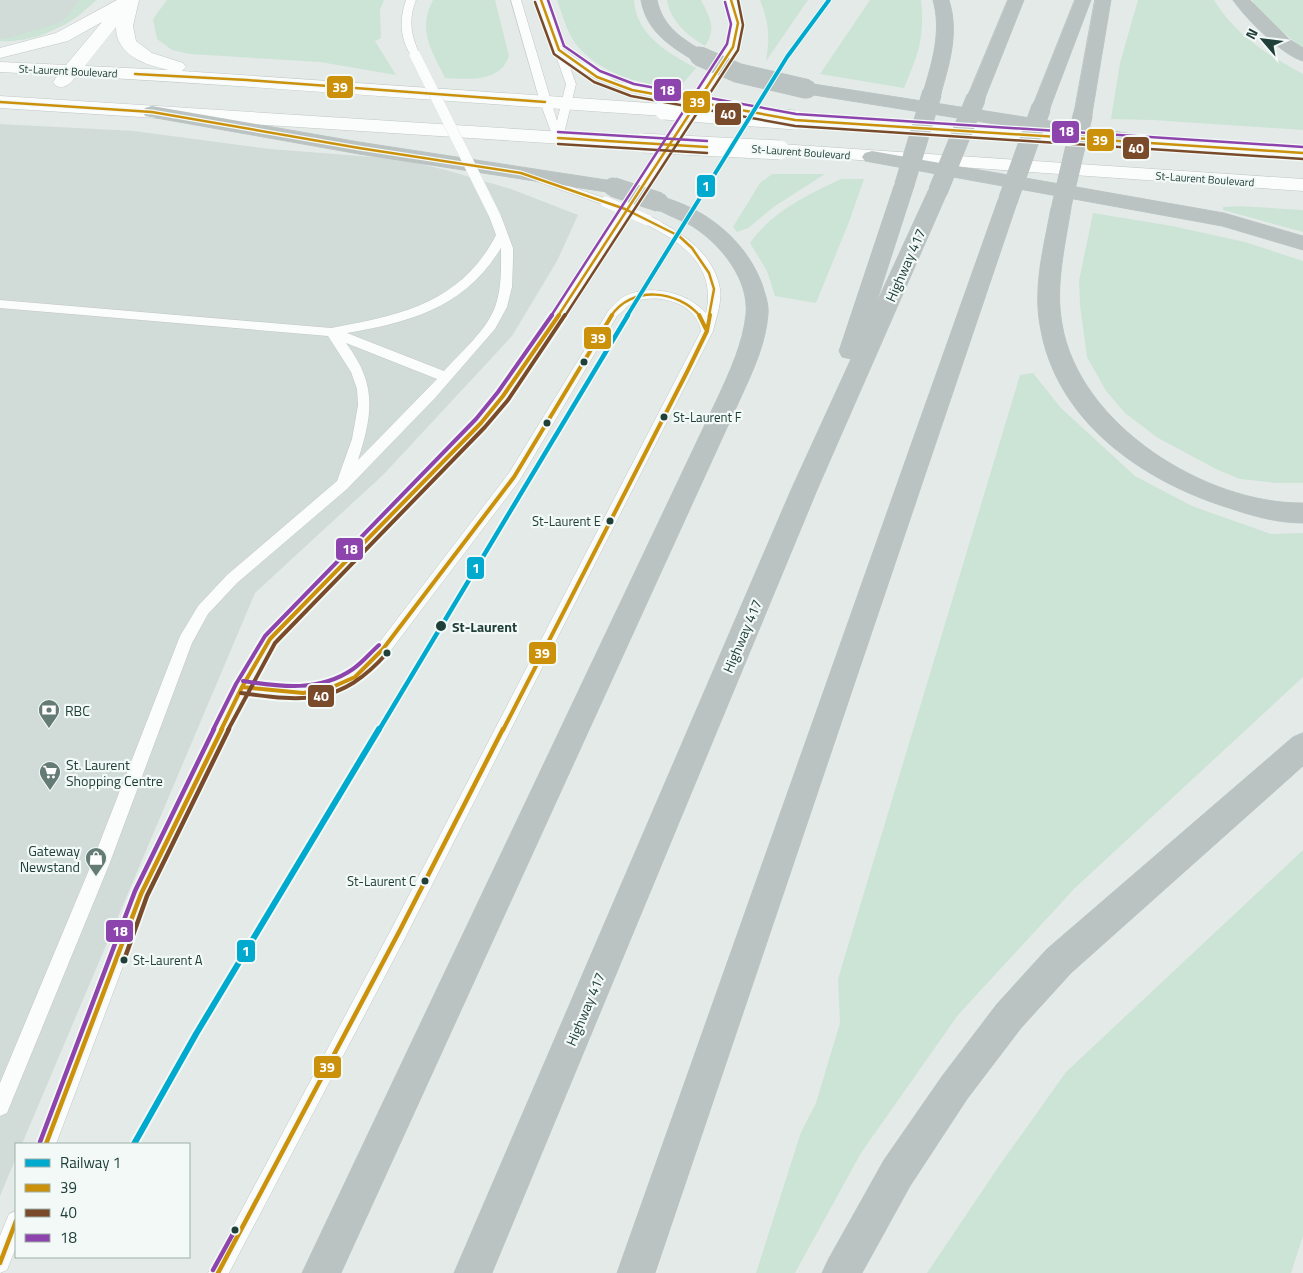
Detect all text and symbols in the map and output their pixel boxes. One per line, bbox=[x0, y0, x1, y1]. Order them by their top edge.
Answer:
north arrow bbox=[1238, 15, 1288, 65]
text: N bbox=[1240, 24, 1263, 43]
street label: St-Laurent Boulevard bbox=[18, 60, 118, 82]
line badge: 39 bbox=[326, 75, 354, 99]
text: 39 bbox=[332, 76, 348, 97]
line badge: 18 bbox=[653, 78, 682, 102]
text: 18 bbox=[659, 79, 675, 100]
line badge: 39 bbox=[682, 90, 711, 114]
text: 39 bbox=[689, 91, 705, 112]
line badge: 40 bbox=[714, 102, 742, 126]
text: 40 bbox=[720, 103, 736, 124]
line badge: 18 bbox=[1051, 120, 1080, 144]
text: 18 bbox=[1058, 120, 1074, 141]
line badge: 39 bbox=[1086, 128, 1115, 152]
text: 39 bbox=[1092, 129, 1108, 150]
line badge: 40 bbox=[1122, 136, 1150, 160]
text: 40 bbox=[1128, 137, 1144, 158]
street label: St-Laurent Boulevard bbox=[751, 141, 851, 163]
street label: St-Laurent Boulevard bbox=[1155, 168, 1255, 190]
line badge: 1 bbox=[696, 174, 716, 198]
text: 1 bbox=[702, 175, 710, 196]
street label: Highway 417 bbox=[880, 225, 930, 305]
line badge: 39 bbox=[583, 326, 612, 350]
text: 39 bbox=[590, 327, 606, 348]
unlabelled marker bbox=[579, 357, 589, 367]
place label: St-Laurent F bbox=[673, 407, 742, 427]
marker: St-Laurent F bbox=[659, 412, 669, 422]
unlabelled marker bbox=[542, 418, 552, 428]
place label: St-Laurent E bbox=[532, 511, 601, 531]
marker: St-Laurent E bbox=[605, 516, 615, 526]
line badge: 18 bbox=[335, 537, 364, 561]
text: 18 bbox=[342, 538, 358, 559]
line badge: 1 bbox=[466, 556, 485, 580]
text: 1 bbox=[472, 557, 480, 578]
street label: Highway 417 bbox=[717, 596, 767, 676]
place label: St-Laurent bbox=[452, 616, 517, 637]
marker: St-Laurent bbox=[434, 619, 448, 633]
line badge: 39 bbox=[528, 641, 557, 665]
text: 39 bbox=[534, 642, 550, 663]
unlabelled marker bbox=[382, 648, 392, 658]
line badge: 40 bbox=[307, 684, 335, 708]
text: 40 bbox=[313, 685, 329, 706]
bank icon: RBC bbox=[37, 698, 61, 729]
place label: RBC bbox=[65, 700, 90, 721]
place label: St. Laurent Shopping Centre bbox=[66, 754, 163, 791]
supermarket icon: St. Laurent Shopping Centre bbox=[38, 760, 62, 791]
place label: Gateway Newstand bbox=[20, 840, 80, 877]
shop icon: Gateway Newstand bbox=[84, 846, 108, 877]
place label: St-Laurent C bbox=[347, 871, 416, 891]
marker: St-Laurent C bbox=[420, 876, 430, 886]
line badge: 18 bbox=[105, 919, 134, 943]
text: 18 bbox=[112, 920, 128, 941]
line badge: 1 bbox=[236, 939, 256, 963]
text: 1 bbox=[242, 940, 250, 961]
place label: St-Laurent A bbox=[133, 950, 203, 970]
marker: St-Laurent A bbox=[119, 955, 129, 965]
street label: Highway 417 bbox=[560, 969, 610, 1049]
line badge: 39 bbox=[313, 1055, 342, 1079]
text: 39 bbox=[319, 1056, 335, 1077]
legend bbox=[15, 1143, 190, 1258]
text: Railway 1 bbox=[60, 1151, 121, 1174]
text: 39 bbox=[60, 1176, 77, 1199]
text: 40 bbox=[60, 1201, 77, 1224]
unlabelled marker bbox=[230, 1225, 240, 1235]
text: 18 bbox=[60, 1226, 77, 1249]

